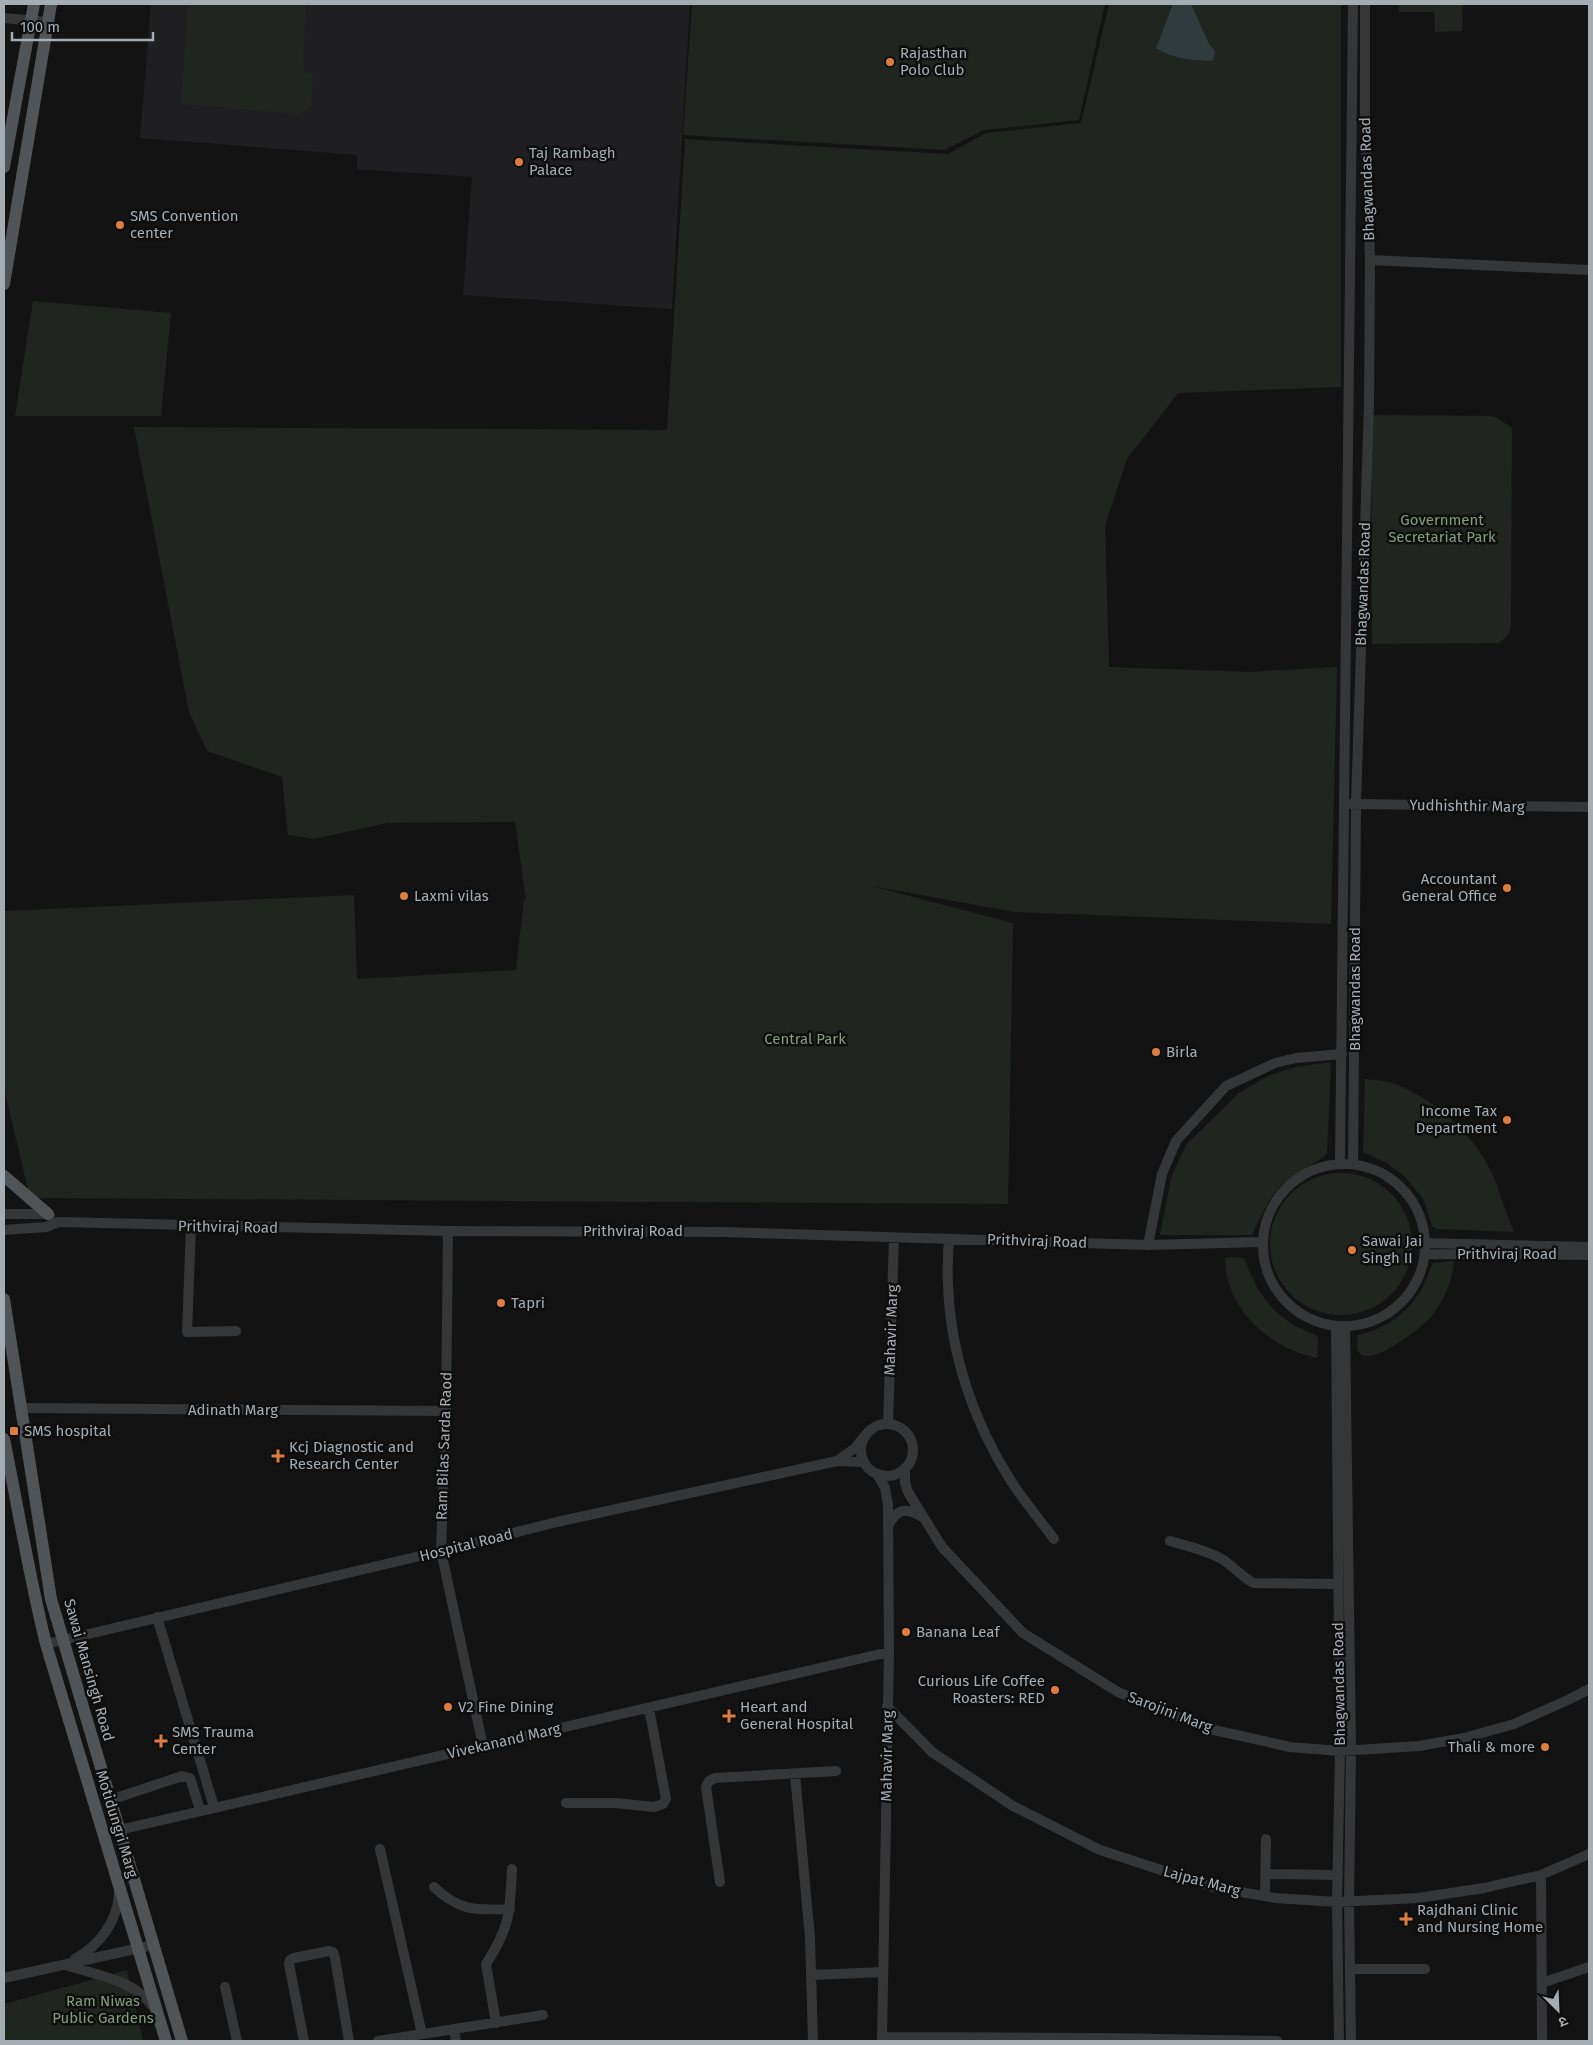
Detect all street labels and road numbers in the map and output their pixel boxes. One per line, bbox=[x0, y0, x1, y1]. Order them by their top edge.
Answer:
street label: Bhagwandas Road bbox=[1356, 117, 1378, 241]
street label: Bhagwandas Road bbox=[1352, 522, 1374, 646]
street label: Yudhishthir Marg bbox=[1409, 796, 1525, 816]
street label: Bhagwandas Road bbox=[1346, 927, 1364, 1051]
street label: Prithviraj Road bbox=[178, 1217, 278, 1237]
street label: Prithviraj Road bbox=[583, 1222, 683, 1240]
street label: Prithviraj Road bbox=[987, 1230, 1087, 1252]
street label: Prithviraj Road bbox=[1457, 1245, 1557, 1263]
street label: Mahavir Marg bbox=[880, 1284, 902, 1376]
street label: Ram Bilas Sarda Raod bbox=[432, 1372, 456, 1520]
street label: Adinath Marg bbox=[188, 1401, 278, 1419]
street label: Hospital Road bbox=[418, 1525, 514, 1565]
street label: Sawai Mansingh Road bbox=[60, 1597, 118, 1743]
street label: Bhagwandas Road bbox=[1329, 1622, 1349, 1746]
street label: Sarojini Marg bbox=[1125, 1688, 1215, 1736]
street label: Mahavir Marg bbox=[877, 1710, 897, 1802]
street label: Vivekanand Marg bbox=[446, 1719, 563, 1763]
street label: Motidungri Marg bbox=[92, 1768, 142, 1880]
street label: Lajpat Marg bbox=[1161, 1862, 1243, 1900]

